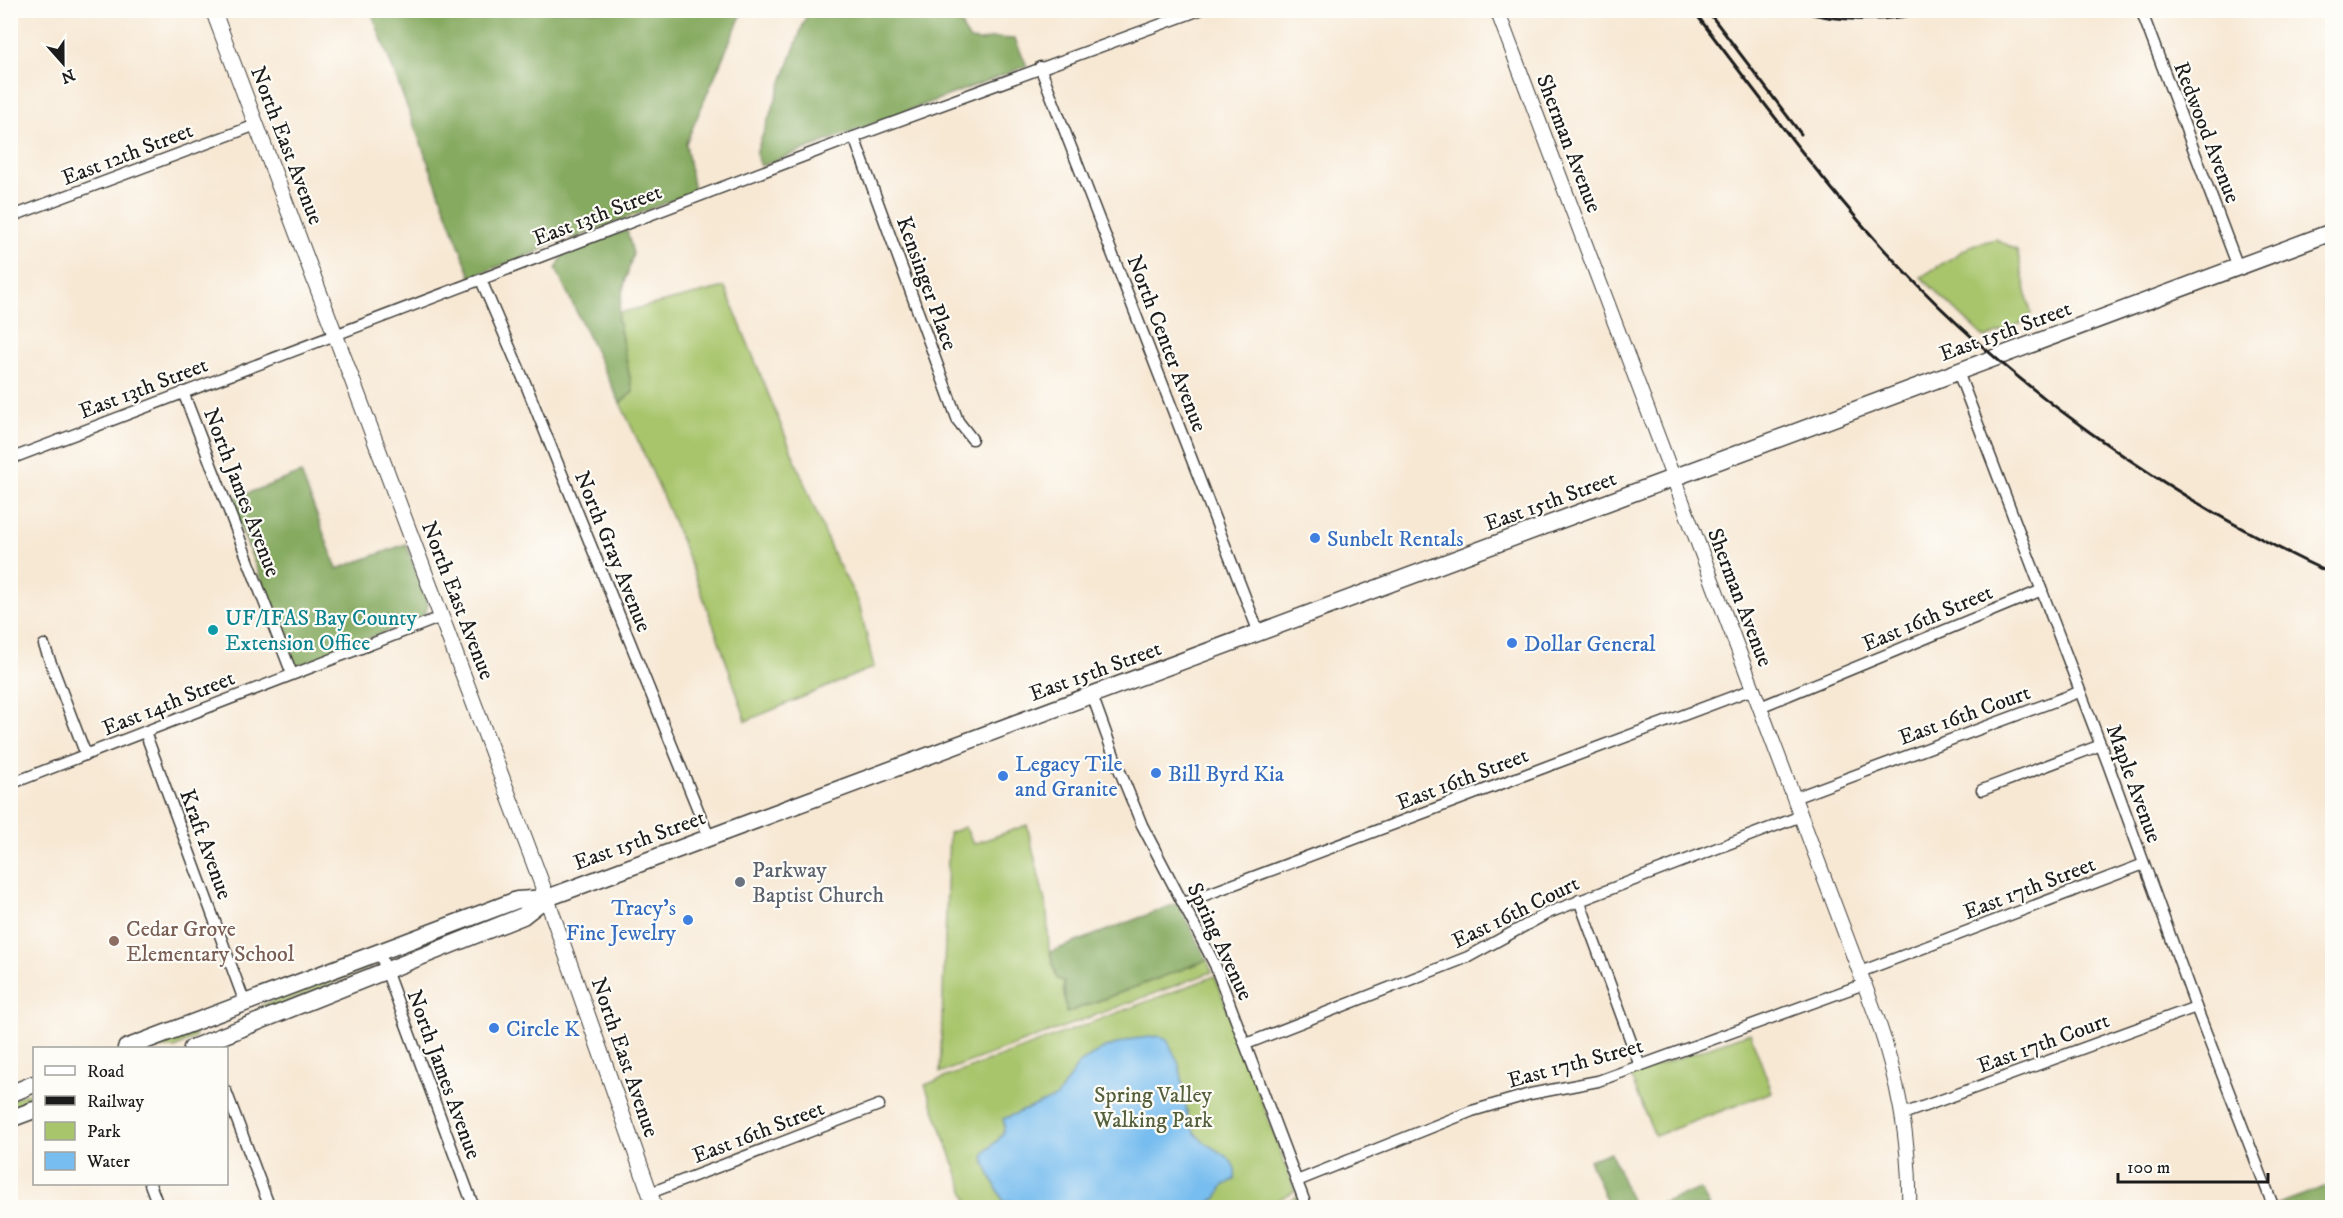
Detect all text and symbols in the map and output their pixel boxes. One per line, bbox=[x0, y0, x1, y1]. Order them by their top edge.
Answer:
north arrow bbox=[33, 33, 93, 93]
street label: Redwood Avenue bbox=[2167, 58, 2246, 207]
street label: North East Avenue bbox=[244, 63, 329, 228]
text: N bbox=[58, 64, 78, 88]
street label: Sherman Avenue bbox=[1530, 71, 1607, 216]
street label: East 12th Street bbox=[58, 117, 197, 192]
street label: East 13th Street bbox=[529, 178, 666, 252]
street label: Kensinger Place bbox=[890, 213, 963, 354]
street label: North Center Avenue bbox=[1120, 251, 1213, 436]
street label: East 15th Street bbox=[1936, 295, 2075, 368]
street label: East 13th Street bbox=[75, 351, 212, 425]
street label: North James Avenue bbox=[197, 404, 286, 581]
street label: East 15th Street bbox=[1481, 465, 1620, 538]
street label: North Gray Avenue bbox=[568, 467, 657, 636]
street label: North East Avenue bbox=[415, 518, 500, 683]
street label: Sherman Avenue bbox=[1701, 525, 1778, 670]
place label: Sunbelt Rentals bbox=[1327, 526, 1464, 553]
marker: Sunbelt Rentals bbox=[1308, 531, 1322, 545]
street label: East 16th Street bbox=[1858, 579, 1997, 658]
place label: UF/IFAS Bay County Extension Office bbox=[225, 605, 417, 657]
marker: UF/IFAS Bay County Extension Office bbox=[206, 623, 220, 637]
place label: Dollar General bbox=[1524, 631, 1656, 658]
street label: East 15th Street bbox=[1026, 635, 1165, 708]
marker: Dollar General bbox=[1505, 636, 1519, 650]
street label: East 14th Street bbox=[99, 665, 239, 742]
street label: East 16th Court bbox=[1895, 679, 2034, 752]
street label: Maple Avenue bbox=[2100, 721, 2168, 846]
street label: East 16th Street bbox=[1393, 742, 1532, 817]
place label: Legacy Tile and Granite bbox=[1015, 751, 1123, 803]
place label: Bill Byrd Kia bbox=[1168, 761, 1285, 788]
marker: Bill Byrd Kia bbox=[1149, 766, 1163, 780]
marker: Legacy Tile and Granite bbox=[996, 769, 1010, 783]
street label: Kraft Avenue bbox=[173, 786, 238, 903]
street label: East 15th Street bbox=[570, 804, 709, 877]
street label: East 17th Street bbox=[1960, 851, 2099, 926]
place label: Parkway Baptist Church bbox=[752, 857, 884, 909]
street label: East 16th Court bbox=[1448, 870, 1584, 955]
marker: Parkway Baptist Church bbox=[733, 875, 747, 889]
street label: Spring Avenue bbox=[1181, 879, 1259, 1005]
place label: Tracy's Fine Jewelry bbox=[566, 895, 677, 947]
marker: Tracy's Fine Jewelry bbox=[681, 913, 695, 927]
place label: Cedar Grove Elementary School bbox=[126, 916, 295, 968]
marker: Cedar Grove Elementary School bbox=[107, 934, 121, 948]
street label: North East Avenue bbox=[585, 974, 665, 1141]
street label: North James Avenue bbox=[400, 986, 487, 1163]
street label: East 17th Court bbox=[1974, 1007, 2113, 1080]
place label: Circle K bbox=[506, 1016, 580, 1043]
marker: Circle K bbox=[487, 1021, 501, 1035]
street label: East 17th Street bbox=[1505, 1032, 1646, 1094]
legend bbox=[33, 1047, 228, 1185]
text: Road bbox=[87, 1061, 124, 1083]
park label: Spring Valley Walking Park bbox=[1092, 1082, 1213, 1134]
text: Railway bbox=[87, 1091, 145, 1113]
street label: East 16th Street bbox=[689, 1095, 828, 1170]
text: Park bbox=[87, 1121, 121, 1143]
scale bar bbox=[2118, 1146, 2268, 1184]
text: Water bbox=[86, 1151, 130, 1173]
text: 100 m bbox=[2127, 1157, 2170, 1179]

